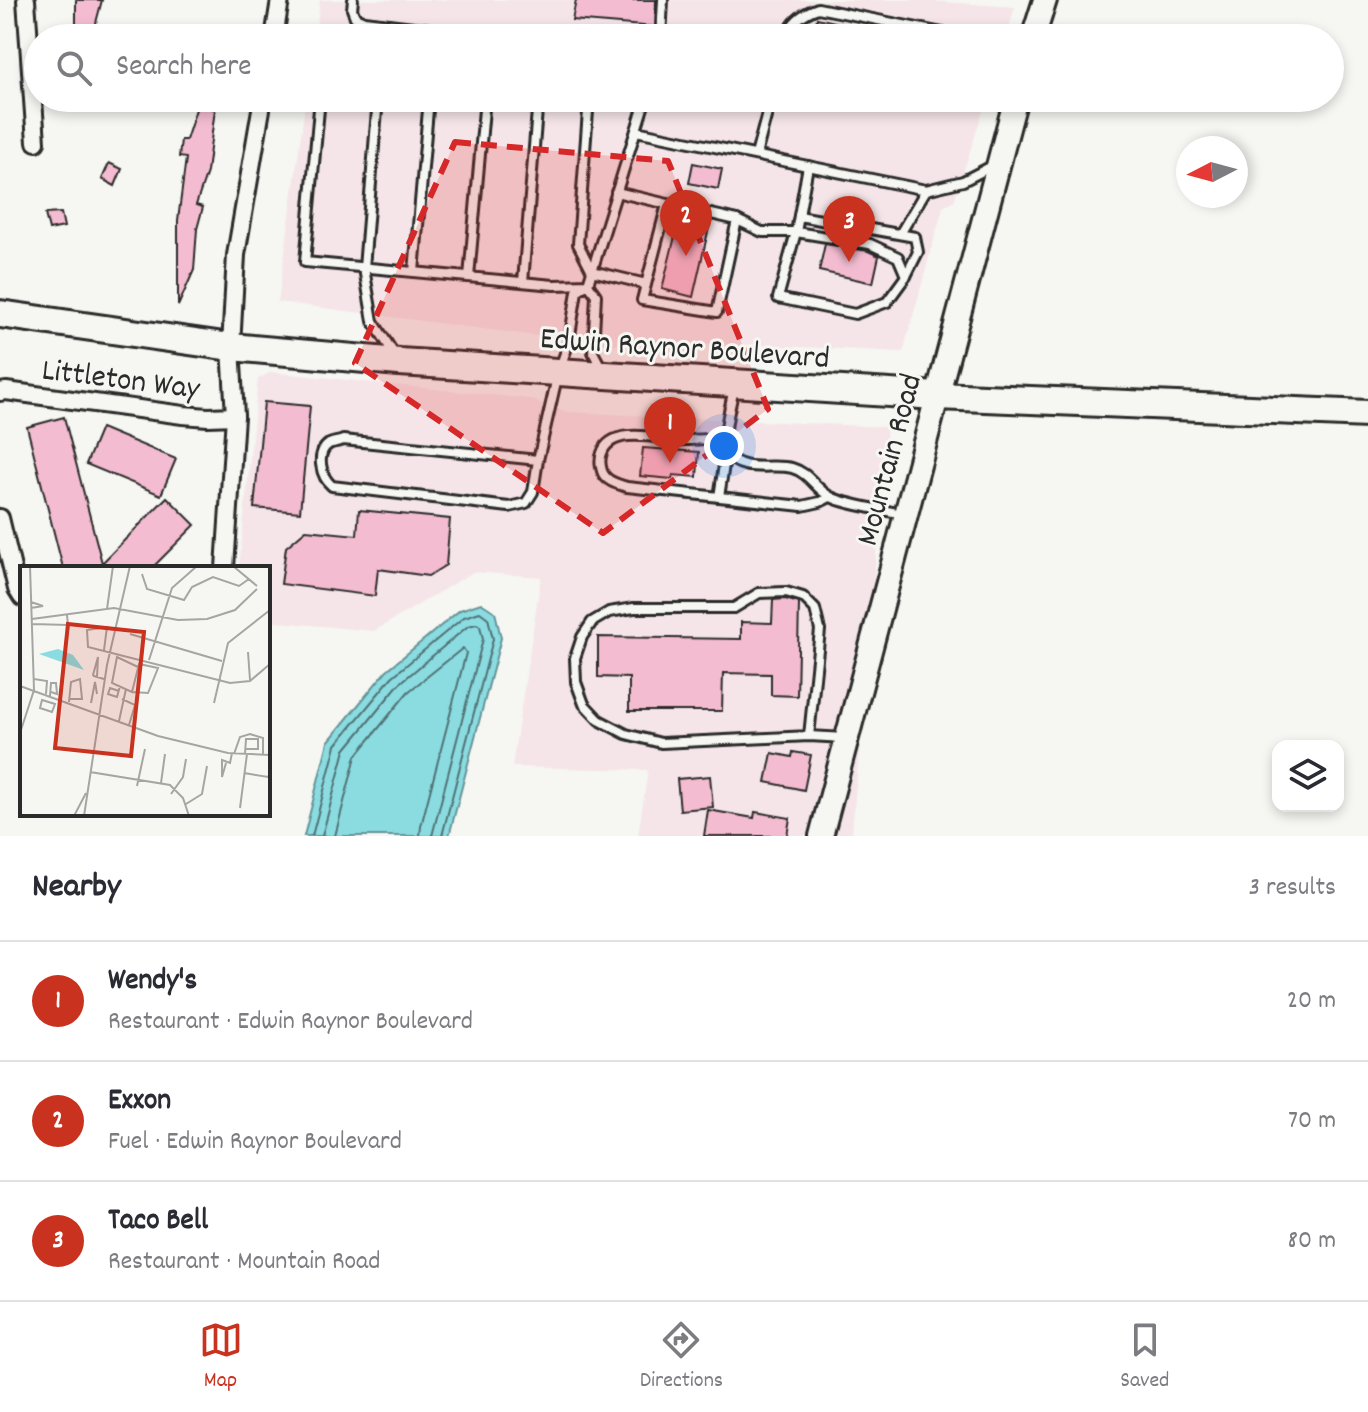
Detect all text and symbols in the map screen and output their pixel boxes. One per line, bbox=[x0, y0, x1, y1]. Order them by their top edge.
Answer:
search box bbox=[24, 24, 1344, 112]
icon: search bbox=[52, 46, 96, 90]
text: Search here bbox=[116, 47, 252, 90]
north arrow bbox=[1176, 136, 1248, 208]
pin: 2 bbox=[660, 190, 712, 256]
pin: 3 bbox=[823, 196, 875, 262]
street label: Edwin Raynor Boulevard bbox=[538, 318, 831, 384]
street label: Littleton Way bbox=[39, 349, 203, 415]
street label: Mountain Road bbox=[847, 369, 937, 551]
pin: 1 bbox=[644, 397, 696, 463]
your location bbox=[704, 426, 744, 466]
inset map bbox=[20, 566, 270, 816]
map controls bbox=[1272, 740, 1344, 812]
button: layers bbox=[1272, 740, 1344, 812]
text: Nearby bbox=[32, 864, 121, 913]
text: 3 results bbox=[1249, 870, 1336, 907]
text: Wendy's bbox=[108, 961, 197, 1004]
text: 1 bbox=[55, 983, 61, 1020]
text: 20 m bbox=[1287, 983, 1336, 1020]
text: Restaurant · Edwin Raynor Boulevard bbox=[108, 1004, 473, 1041]
text: Exxon bbox=[108, 1081, 171, 1124]
text: 2 bbox=[52, 1103, 64, 1140]
text: 70 m bbox=[1288, 1103, 1336, 1140]
text: Fuel · Edwin Raynor Boulevard bbox=[108, 1124, 402, 1161]
text: Taco Bell bbox=[108, 1201, 208, 1244]
text: 3 bbox=[52, 1223, 64, 1260]
text: 80 m bbox=[1288, 1223, 1336, 1260]
text: Restaurant · Mountain Road bbox=[108, 1244, 381, 1281]
tab: Map bbox=[199, 1318, 243, 1397]
tab: Directions bbox=[640, 1318, 723, 1397]
tab: Saved bbox=[1120, 1318, 1169, 1397]

